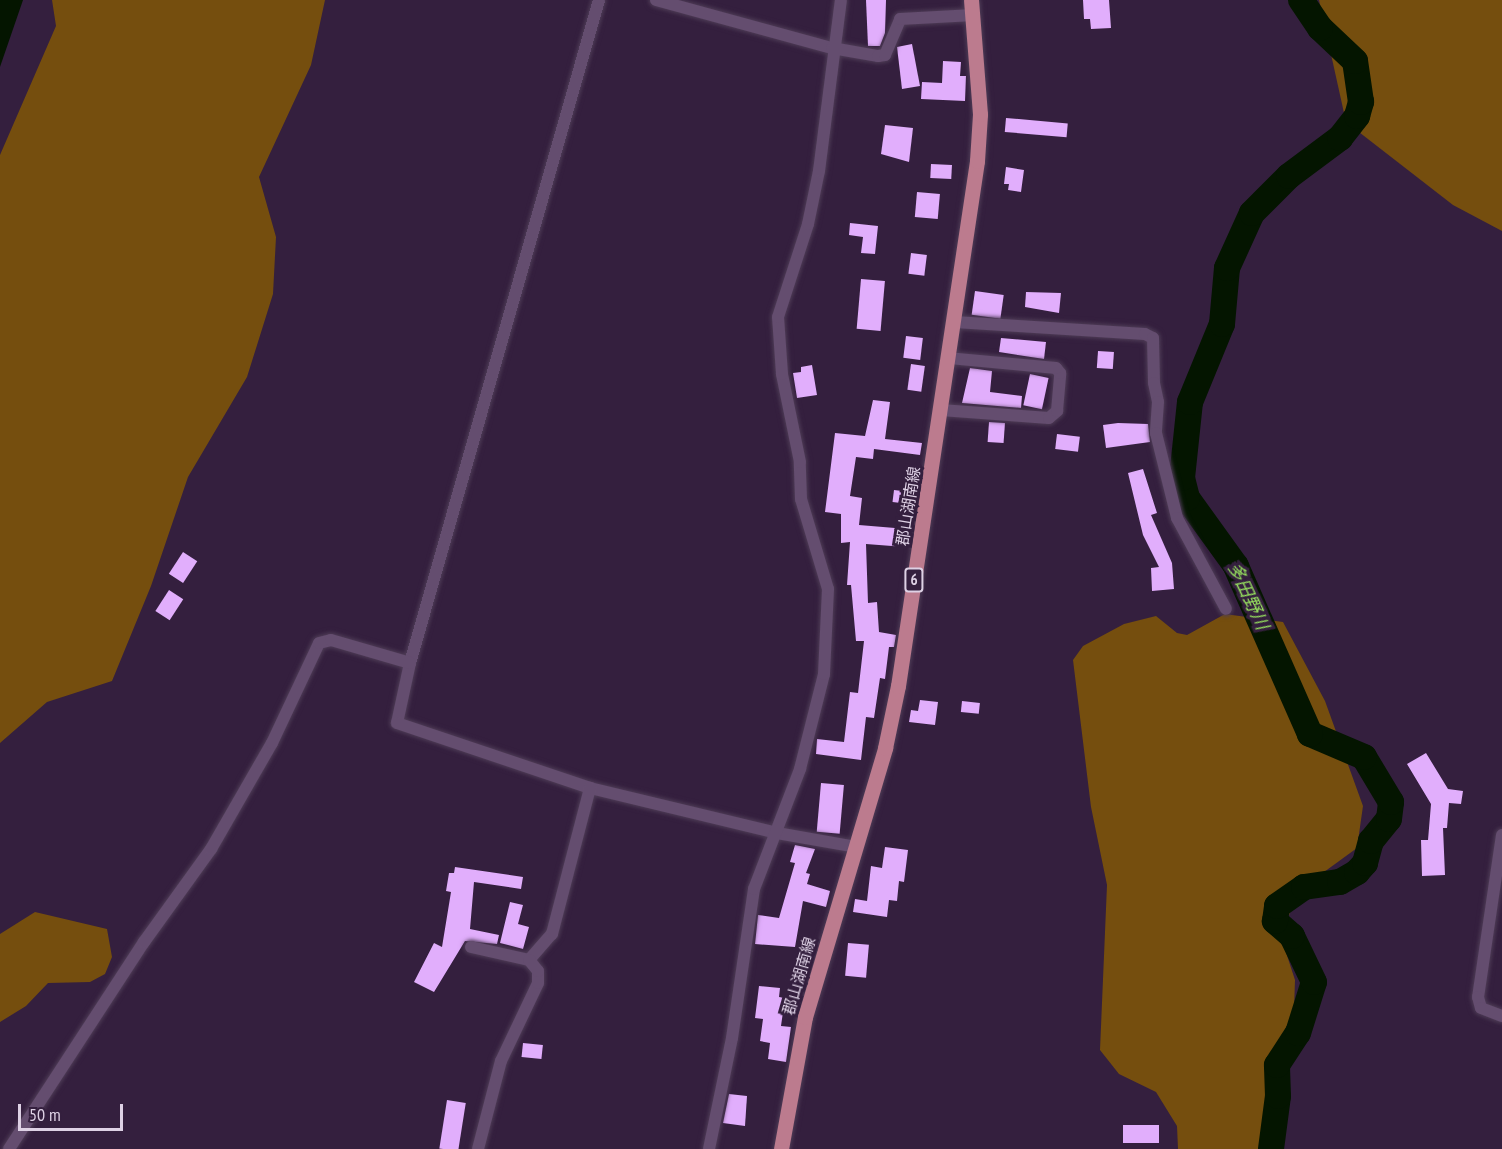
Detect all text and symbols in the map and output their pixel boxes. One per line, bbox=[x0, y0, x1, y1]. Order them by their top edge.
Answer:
street label: 郡山湖南線 bbox=[892, 465, 924, 547]
water label: 多田野川 bbox=[1223, 559, 1273, 633]
road number: 6 bbox=[904, 568, 924, 592]
street label: 郡山湖南線 bbox=[779, 935, 819, 1017]
scale bar bbox=[21, 1092, 126, 1130]
text: 50 m bbox=[29, 1103, 61, 1126]

